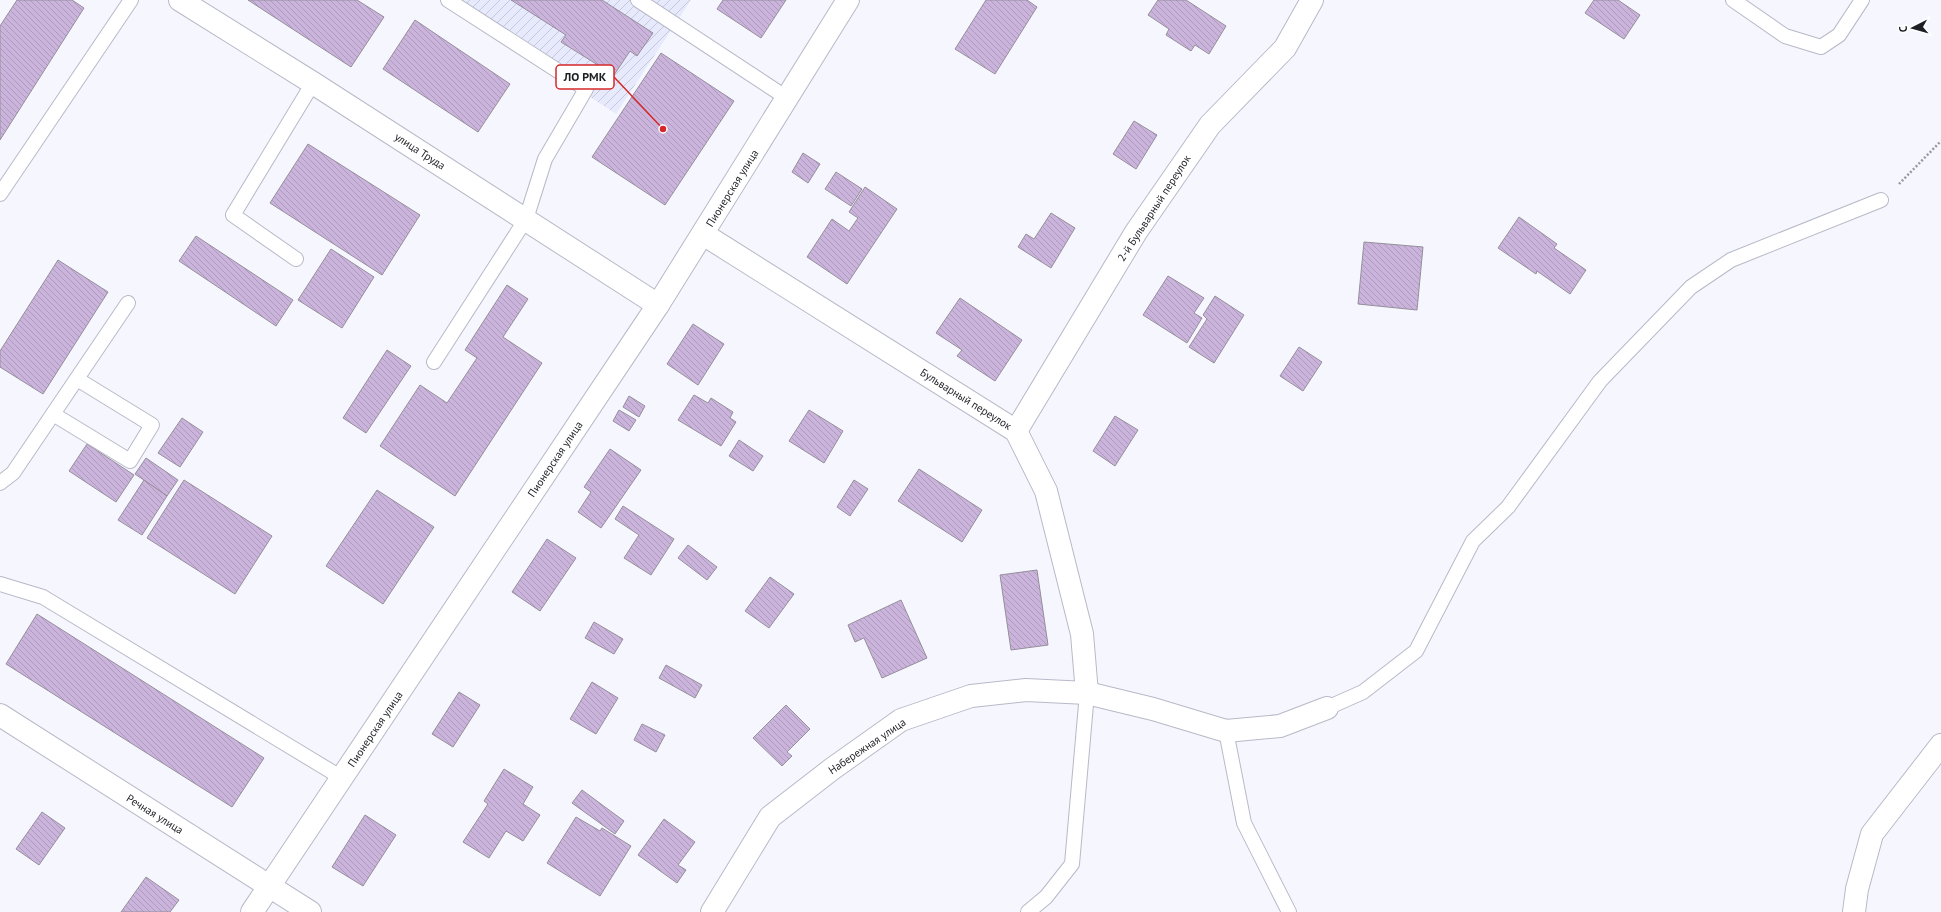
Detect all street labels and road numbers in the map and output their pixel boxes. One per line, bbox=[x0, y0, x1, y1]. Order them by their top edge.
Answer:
street label: улица Труда bbox=[392, 129, 448, 173]
street label: Пионерская улица bbox=[703, 147, 761, 229]
street label: 2-й Бульварный переулок bbox=[1114, 152, 1194, 264]
street label: Бульварный переулок bbox=[918, 365, 1015, 433]
street label: Пионерская улица bbox=[524, 418, 586, 500]
street label: Пионерская улица bbox=[344, 688, 406, 770]
street label: Набережная улица bbox=[826, 715, 908, 777]
street label: Речная улица bbox=[124, 791, 186, 837]

